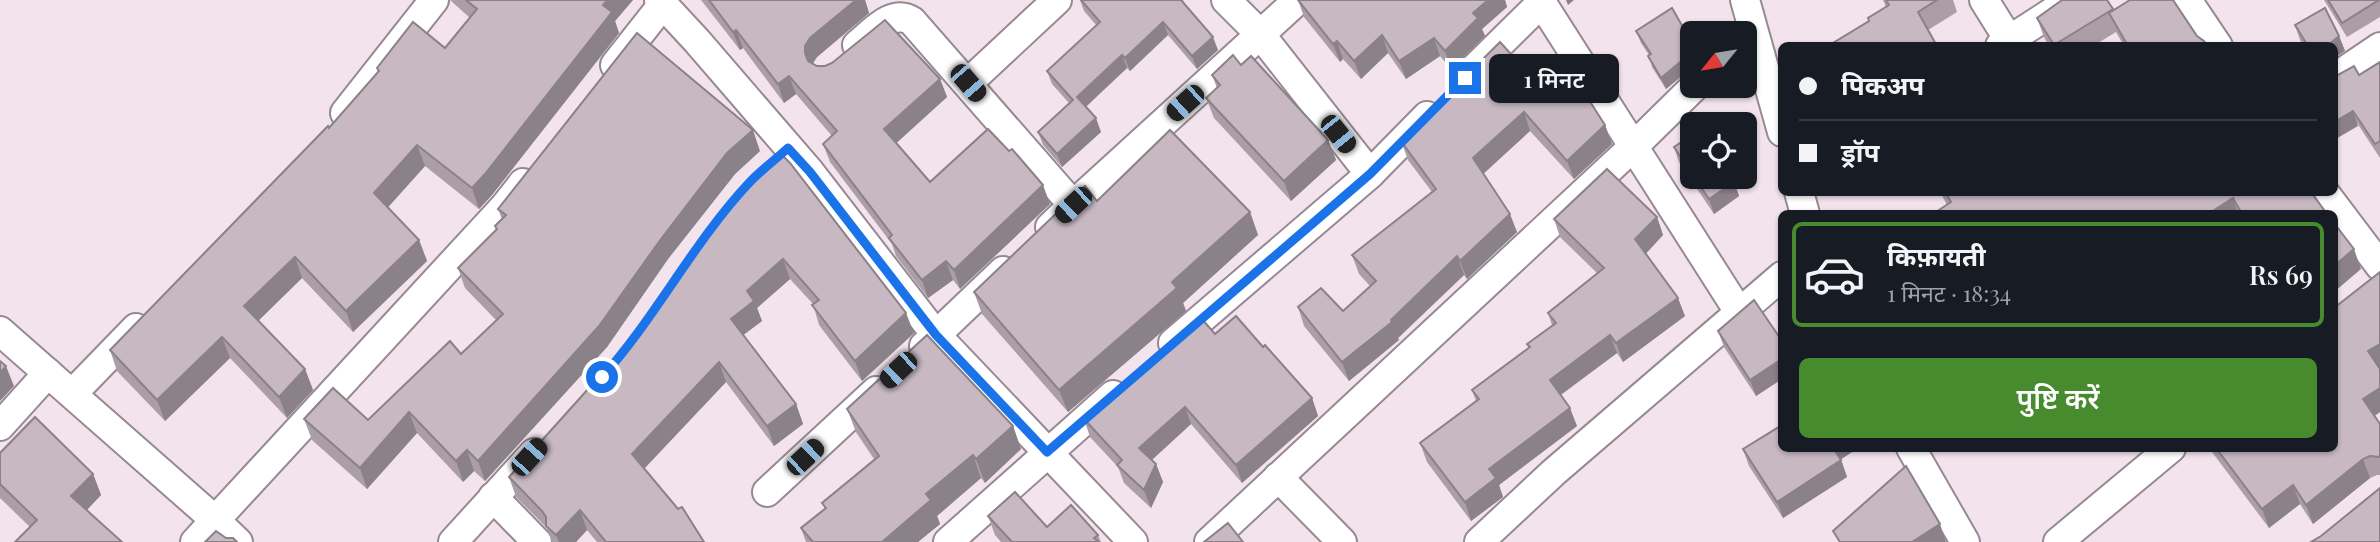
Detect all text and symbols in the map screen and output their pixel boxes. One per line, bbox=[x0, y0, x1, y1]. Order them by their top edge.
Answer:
north arrow bbox=[1680, 21, 1757, 98]
map controls bbox=[1680, 21, 1757, 189]
callout: 1 मिनट bbox=[1490, 54, 1619, 102]
car bbox=[947, 60, 990, 106]
route end bbox=[1449, 62, 1481, 94]
text: 1 मिनट bbox=[1524, 63, 1584, 94]
text: पिकअप bbox=[1841, 67, 1924, 102]
car bbox=[1163, 81, 1208, 125]
car bbox=[1317, 111, 1360, 157]
button: locate bbox=[1680, 112, 1757, 189]
text: ड्रॉप bbox=[1841, 134, 1879, 169]
car bbox=[1051, 183, 1096, 227]
text: किफ़ायती bbox=[1887, 238, 1986, 273]
icon: car bbox=[1803, 243, 1866, 306]
text: Rs 69 bbox=[2249, 257, 2313, 292]
text: 1 मिनट · 18:34 bbox=[1887, 277, 2011, 308]
car bbox=[876, 348, 921, 392]
button: पुष्टि करें bbox=[1799, 358, 2317, 438]
route start bbox=[586, 361, 618, 393]
car bbox=[508, 434, 551, 480]
car bbox=[783, 435, 828, 479]

